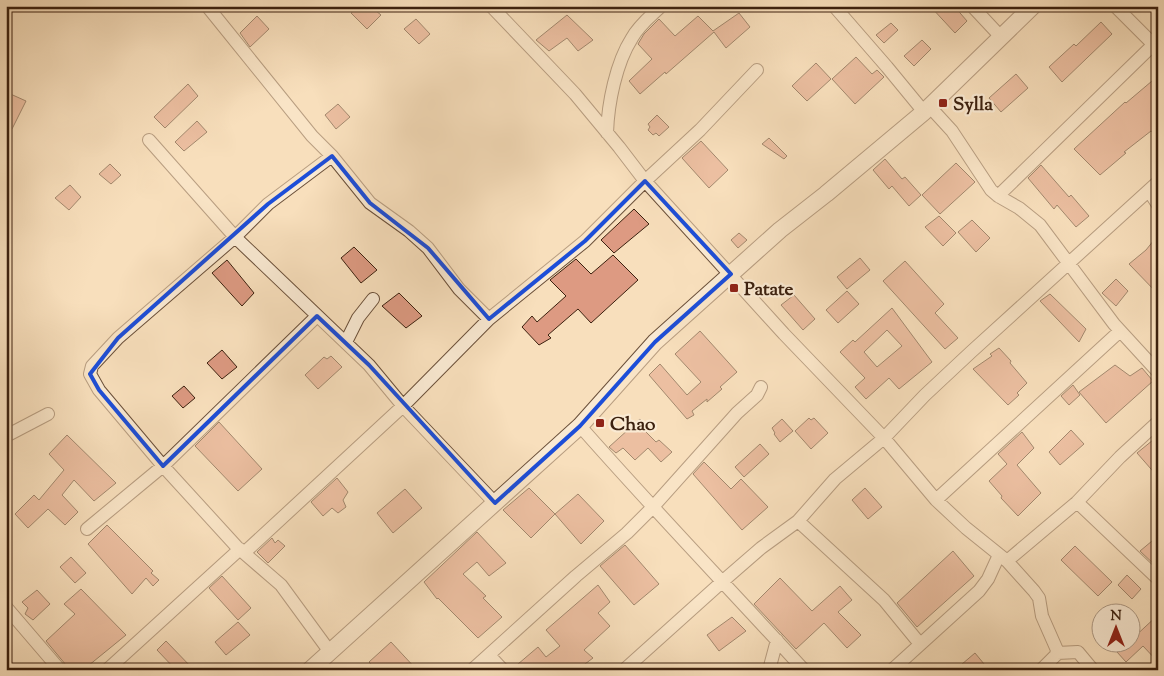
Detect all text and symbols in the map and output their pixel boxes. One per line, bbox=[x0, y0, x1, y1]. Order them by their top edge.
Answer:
place label: Sylla bbox=[953, 92, 993, 119]
marker: Sylla bbox=[937, 97, 949, 109]
place label: Patate bbox=[744, 277, 794, 304]
marker: Patate bbox=[728, 282, 740, 294]
place label: Chao bbox=[610, 412, 656, 439]
marker: Chao bbox=[594, 417, 606, 429]
north arrow bbox=[1092, 604, 1142, 654]
text: N bbox=[1110, 607, 1122, 627]

